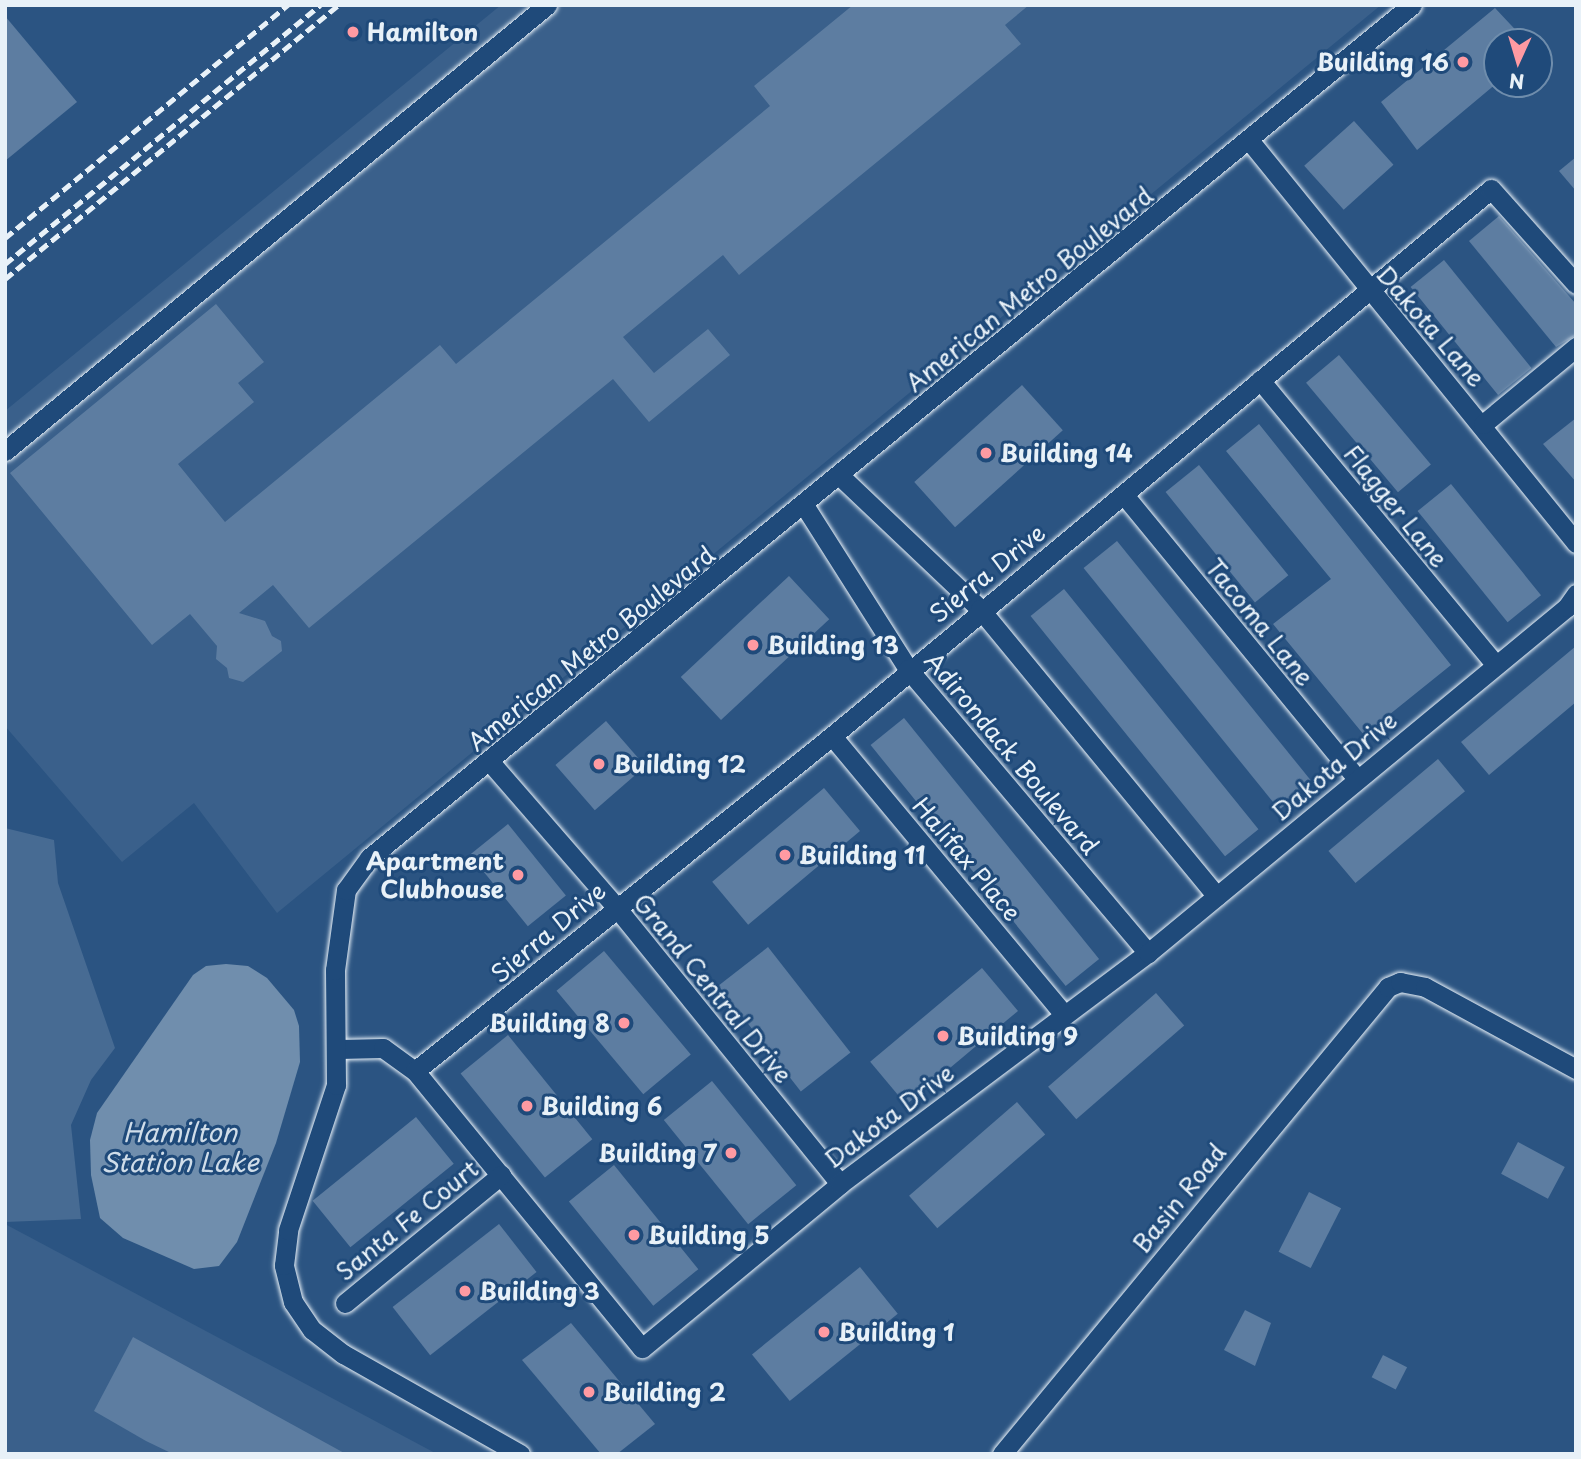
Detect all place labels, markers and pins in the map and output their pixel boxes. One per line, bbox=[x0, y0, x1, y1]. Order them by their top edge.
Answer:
place label: Hamilton bbox=[367, 18, 478, 46]
marker: Hamilton bbox=[345, 24, 361, 40]
place label: Building 16 bbox=[1314, 48, 1449, 76]
marker: Building 16 bbox=[1455, 54, 1471, 70]
place label: Building 14 bbox=[1000, 439, 1135, 467]
marker: Building 14 bbox=[978, 445, 994, 461]
place label: Building 13 bbox=[767, 631, 901, 659]
marker: Building 13 bbox=[745, 637, 761, 653]
place label: Building 12 bbox=[613, 750, 748, 778]
marker: Building 12 bbox=[591, 756, 607, 772]
place label: Building 11 bbox=[799, 841, 927, 869]
place label: Apartment Clubhouse bbox=[366, 847, 504, 903]
marker: Building 11 bbox=[777, 847, 793, 863]
marker: Apartment Clubhouse bbox=[510, 867, 526, 883]
place label: Building 8 bbox=[488, 1009, 610, 1037]
marker: Building 8 bbox=[616, 1015, 632, 1031]
place label: Building 9 bbox=[957, 1022, 1078, 1050]
marker: Building 9 bbox=[935, 1028, 951, 1044]
place label: Building 6 bbox=[541, 1092, 664, 1120]
marker: Building 6 bbox=[519, 1098, 535, 1114]
place label: Building 7 bbox=[597, 1139, 717, 1167]
marker: Building 7 bbox=[723, 1145, 739, 1161]
place label: Building 5 bbox=[648, 1221, 770, 1249]
marker: Building 5 bbox=[626, 1227, 642, 1243]
place label: Building 3 bbox=[479, 1277, 601, 1305]
marker: Building 3 bbox=[457, 1283, 473, 1299]
place label: Building 1 bbox=[838, 1318, 956, 1346]
marker: Building 1 bbox=[816, 1324, 832, 1340]
place label: Building 2 bbox=[603, 1378, 726, 1406]
marker: Building 2 bbox=[581, 1384, 597, 1400]

